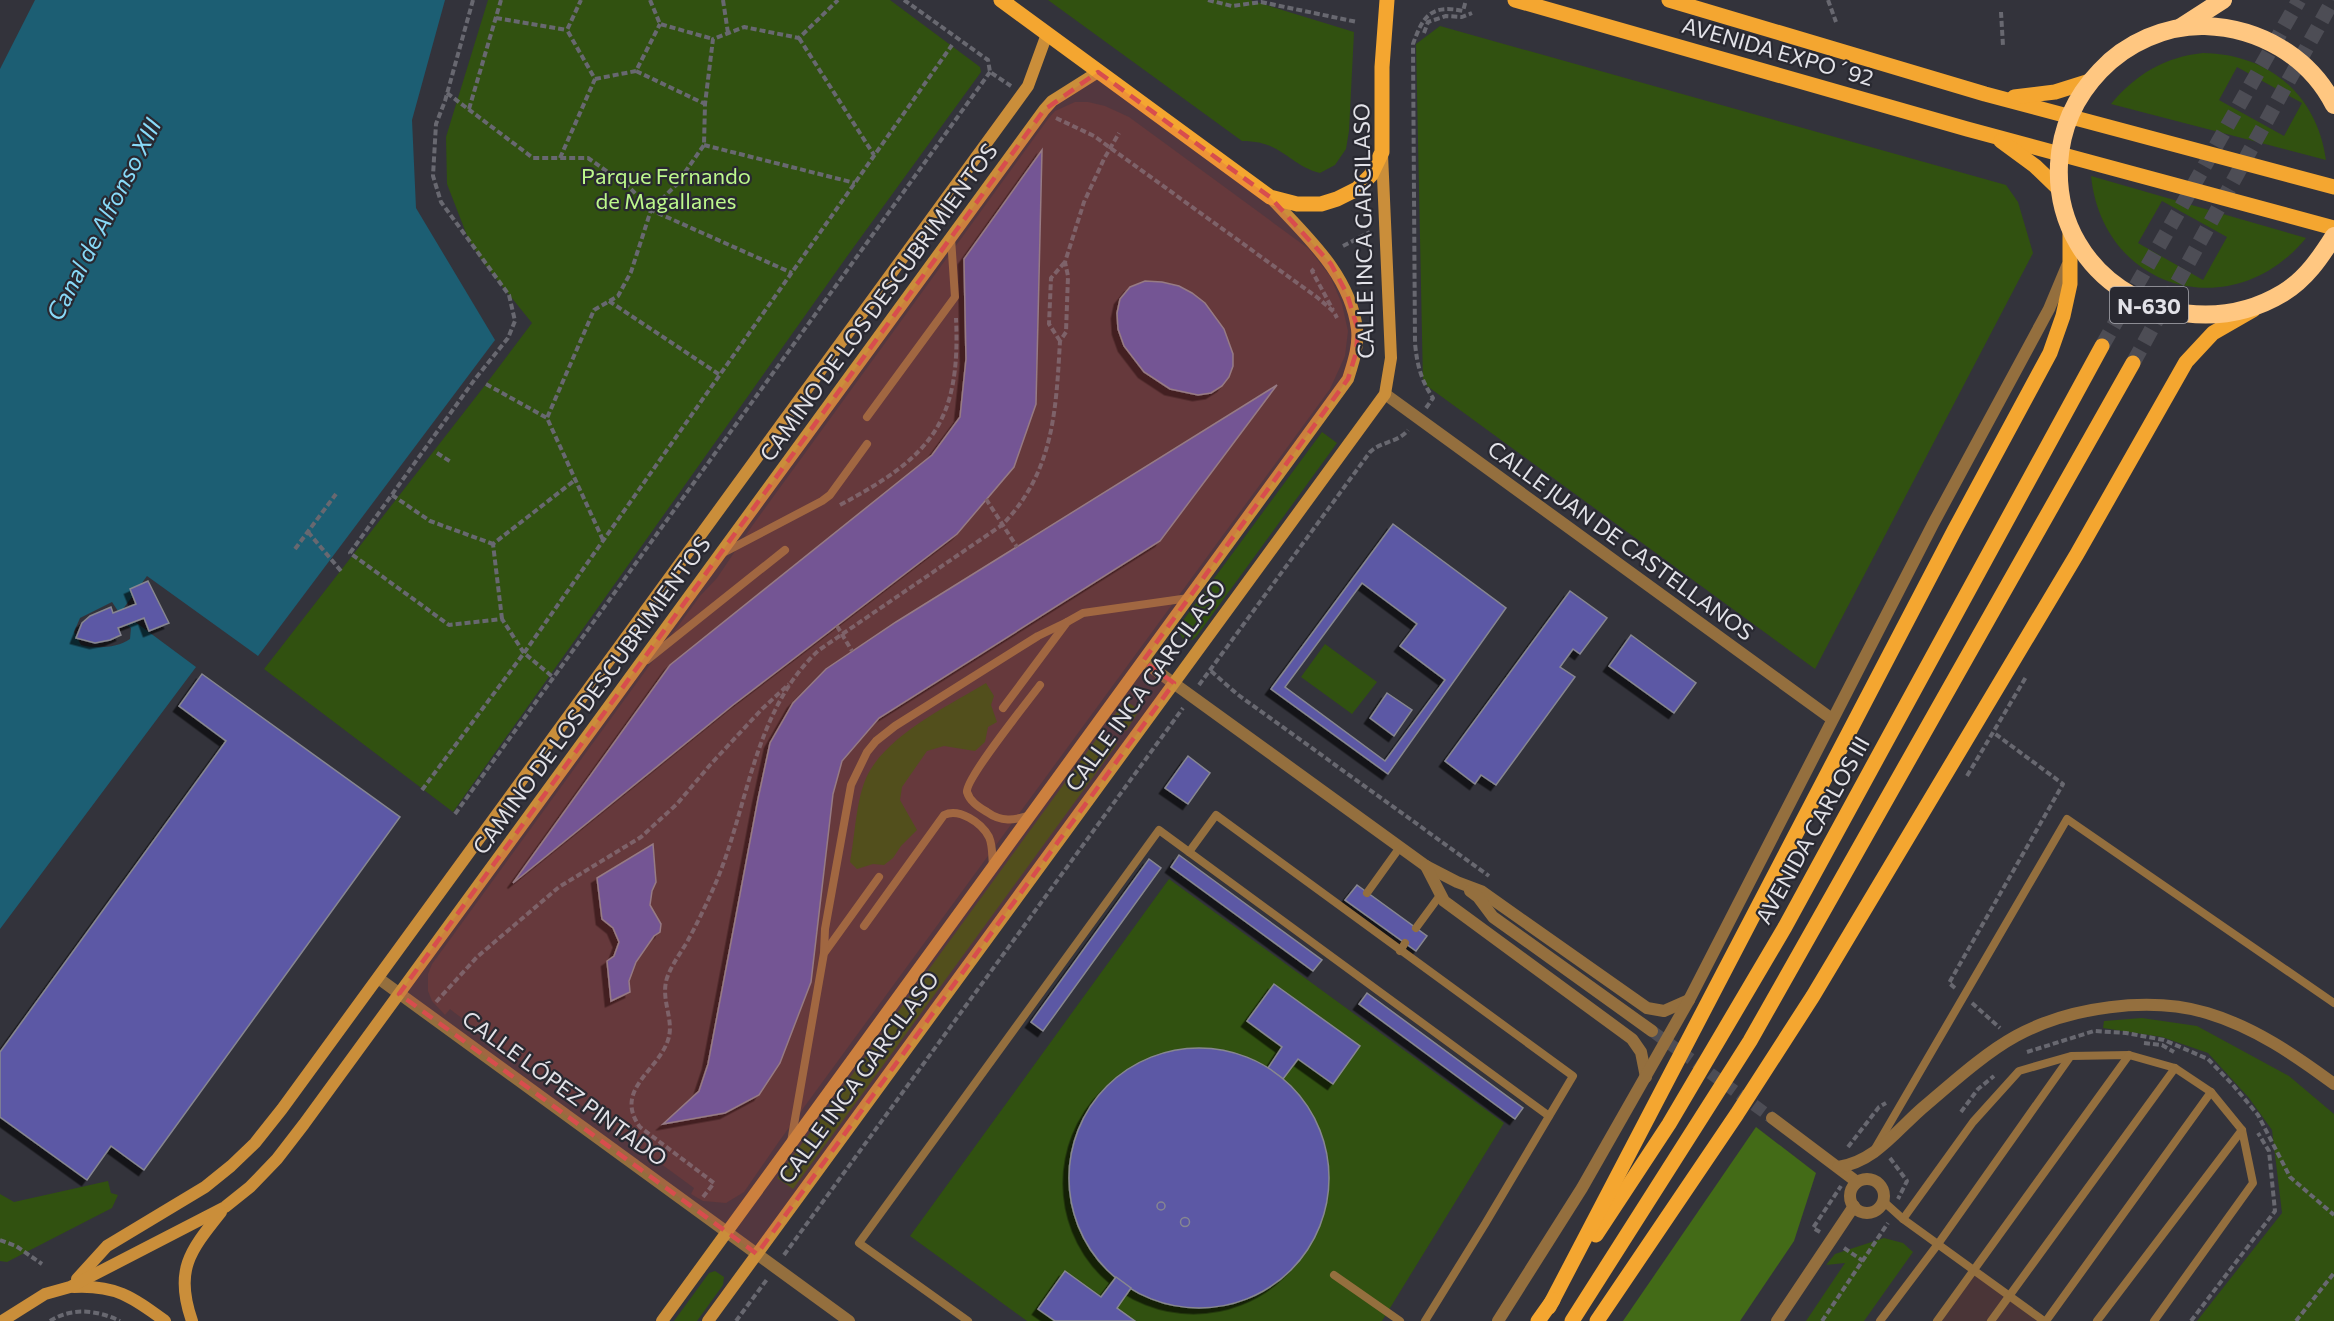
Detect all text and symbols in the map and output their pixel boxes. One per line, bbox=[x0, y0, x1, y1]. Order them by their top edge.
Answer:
street label: AVENIDA EXPO´92 bbox=[1679, 11, 1877, 91]
street label: CALLE INCA GARCILASO bbox=[1347, 103, 1379, 359]
water label: Canal de Alfonso XIII bbox=[39, 113, 167, 325]
street label: CAMINO DE LOS DESCUBRIMIENTOS bbox=[753, 138, 1003, 466]
park label: Parque Fernando de Magallanes bbox=[581, 162, 751, 214]
road number: N-630 bbox=[2110, 287, 2188, 323]
street label: CALLE JUAN DE CASTELLANOS bbox=[1483, 434, 1759, 646]
street label: CAMINO DE LOS DESCUBRIMIENTOS bbox=[466, 531, 716, 859]
street label: CALLE INCA GARCILASO bbox=[1059, 574, 1231, 796]
street label: AVENIDA CARLOS III bbox=[1749, 732, 1875, 928]
street label: CALLE INCA GARCILASO bbox=[772, 966, 944, 1188]
street label: CALLE LÓPEZ PINTADO bbox=[457, 1005, 673, 1171]

